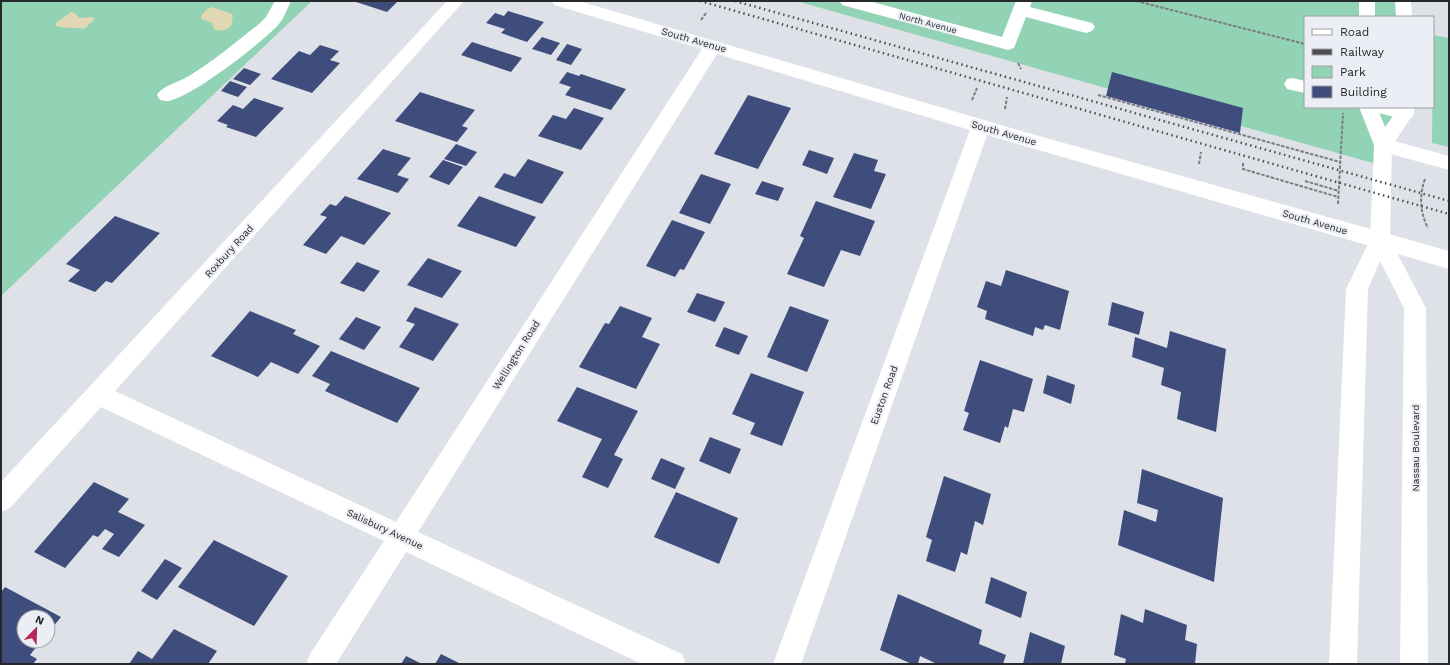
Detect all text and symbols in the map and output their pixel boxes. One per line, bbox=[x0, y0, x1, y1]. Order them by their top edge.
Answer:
street label: North Avenue bbox=[898, 11, 958, 35]
legend bbox=[1304, 16, 1434, 108]
street label: South Avenue bbox=[660, 25, 728, 55]
text: Road bbox=[1340, 25, 1369, 39]
text: Railway bbox=[1340, 45, 1385, 59]
text: Park bbox=[1340, 65, 1366, 79]
text: Building bbox=[1340, 85, 1387, 99]
street label: South Avenue bbox=[970, 118, 1038, 148]
street label: South Avenue bbox=[1281, 207, 1349, 237]
street label: Roxbury Road bbox=[203, 222, 255, 280]
street label: Wellington Road bbox=[490, 318, 542, 392]
street label: Euston Road bbox=[868, 364, 900, 426]
street label: Nassau Boulevard bbox=[1410, 404, 1421, 492]
street label: Salisbury Avenue bbox=[345, 507, 425, 552]
north arrow bbox=[16, 609, 56, 649]
text: N bbox=[33, 613, 46, 628]

